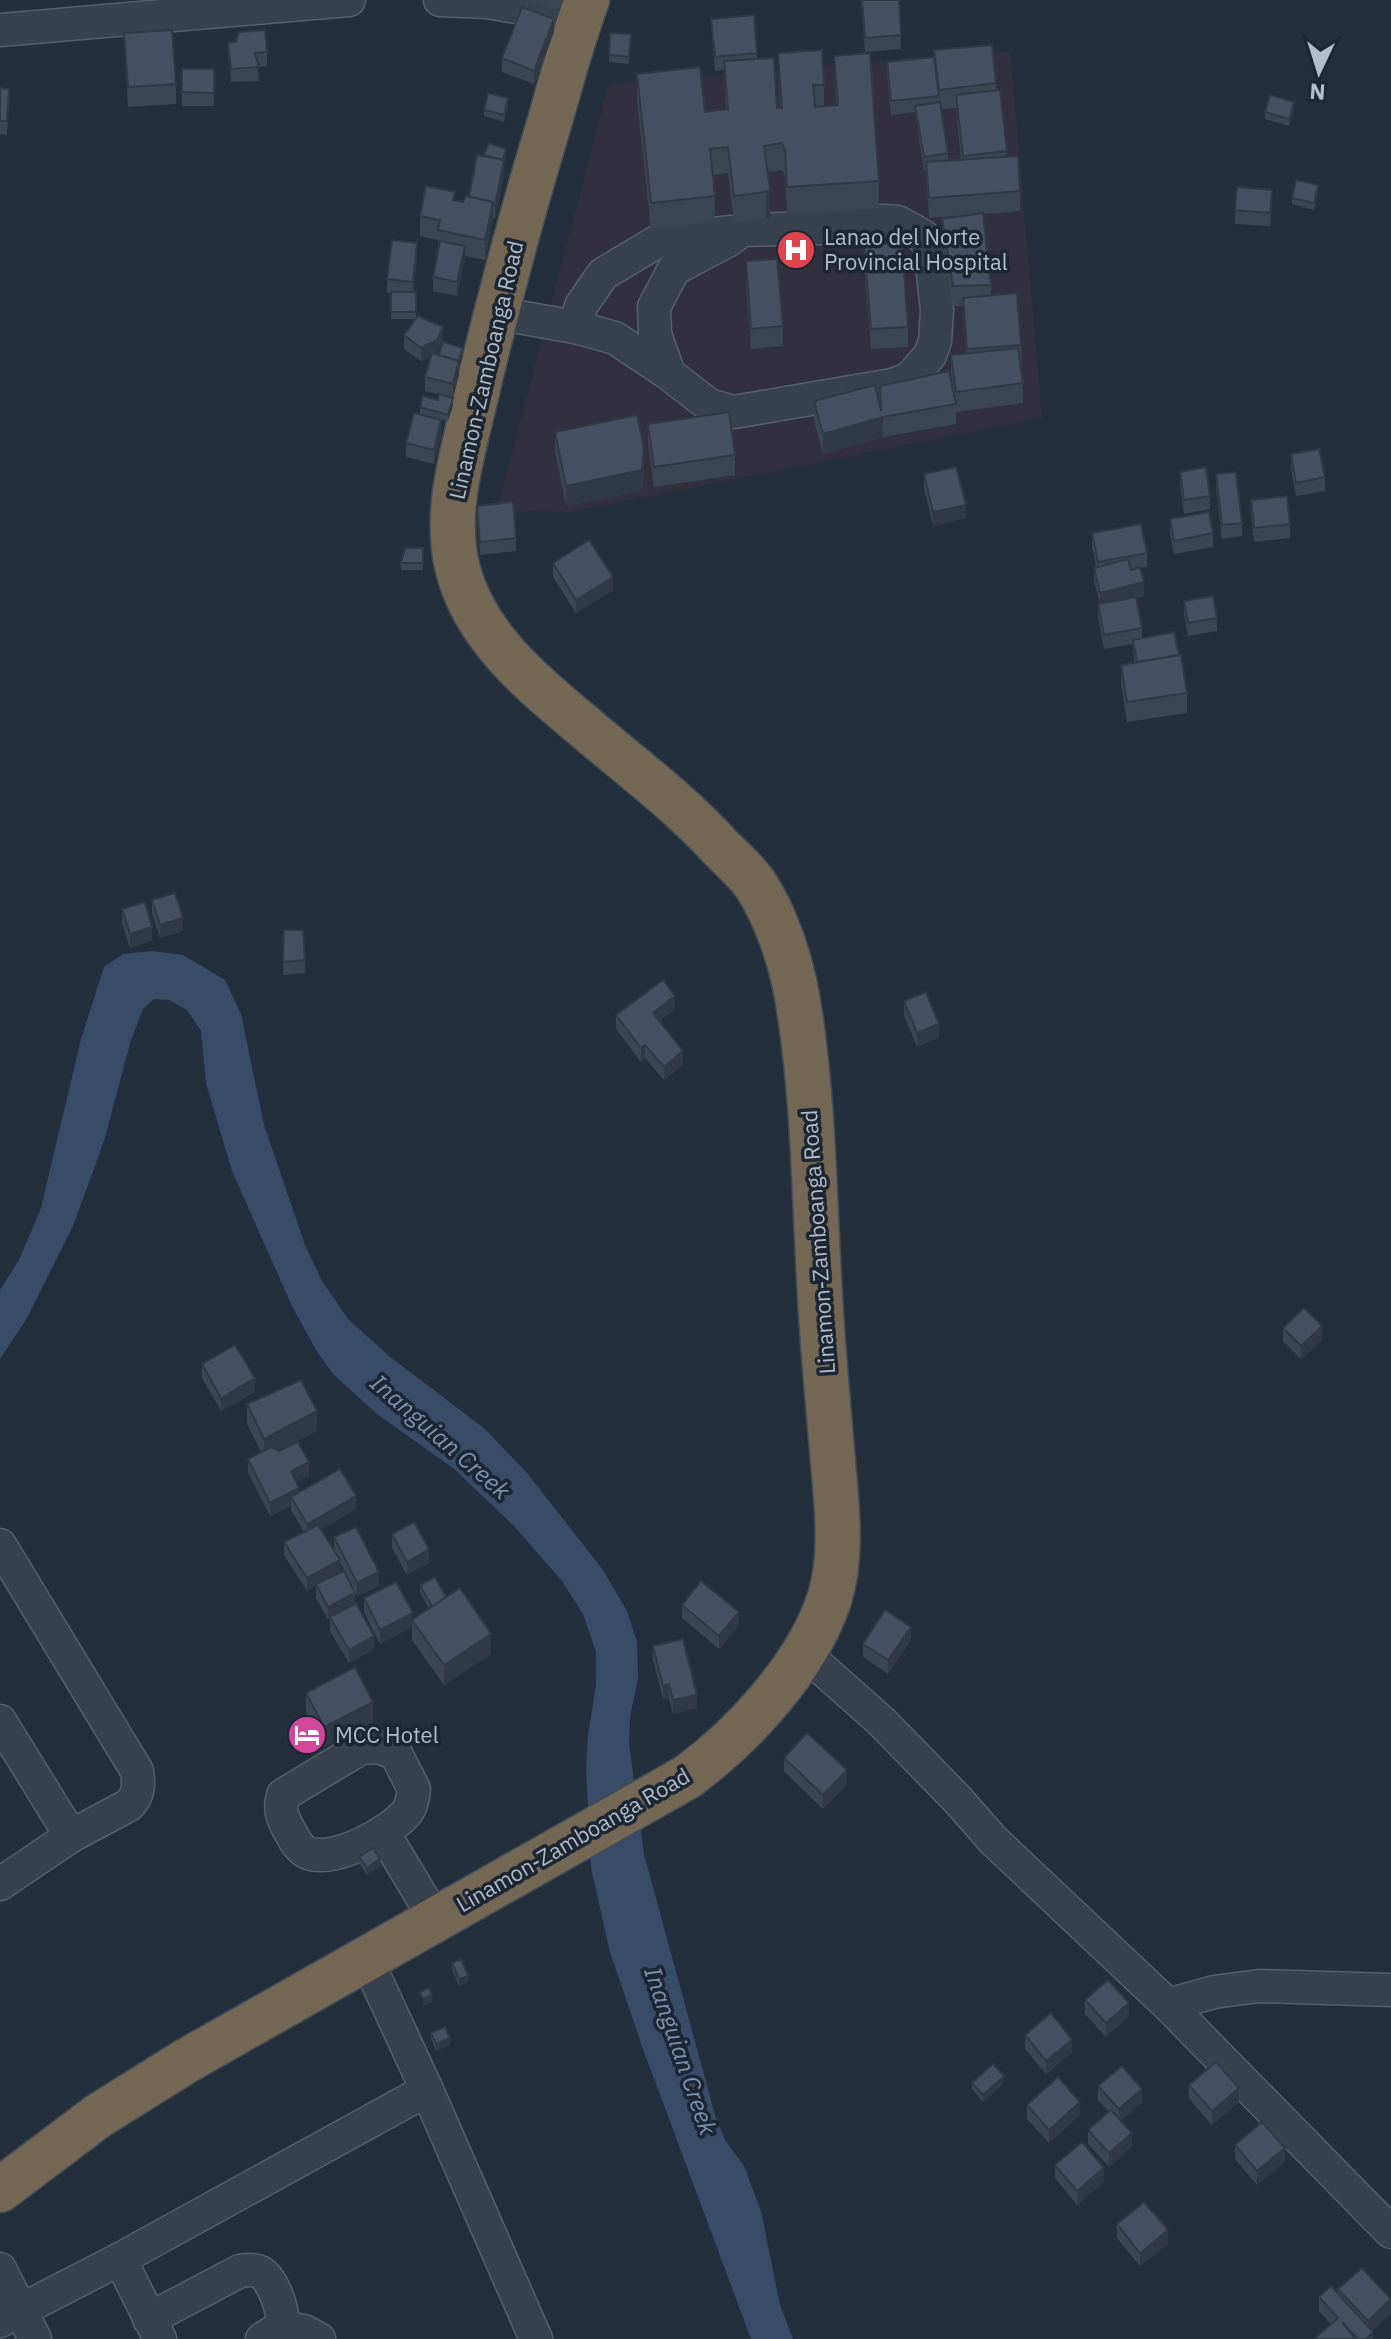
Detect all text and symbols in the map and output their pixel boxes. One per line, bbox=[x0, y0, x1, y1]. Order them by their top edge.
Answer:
north arrow bbox=[1279, 32, 1359, 112]
text: N bbox=[1309, 77, 1327, 107]
place label: Lanao del Norte Provincial Hospital bbox=[824, 222, 1008, 276]
hospital icon: Lanao del Norte Provincial Hospital bbox=[775, 229, 817, 271]
street label: Linamon-Zamboanga Road bbox=[442, 238, 529, 502]
street label: Linamon-Zamboanga Road bbox=[794, 1109, 841, 1375]
water label: Inanguian Creek bbox=[364, 1367, 518, 1506]
hotel icon: MCC Hotel bbox=[286, 1714, 328, 1756]
place label: MCC Hotel bbox=[335, 1720, 439, 1749]
street label: Linamon-Zamboanga Road bbox=[451, 1761, 695, 1918]
water label: Inanguian Creek bbox=[637, 1962, 725, 2139]

